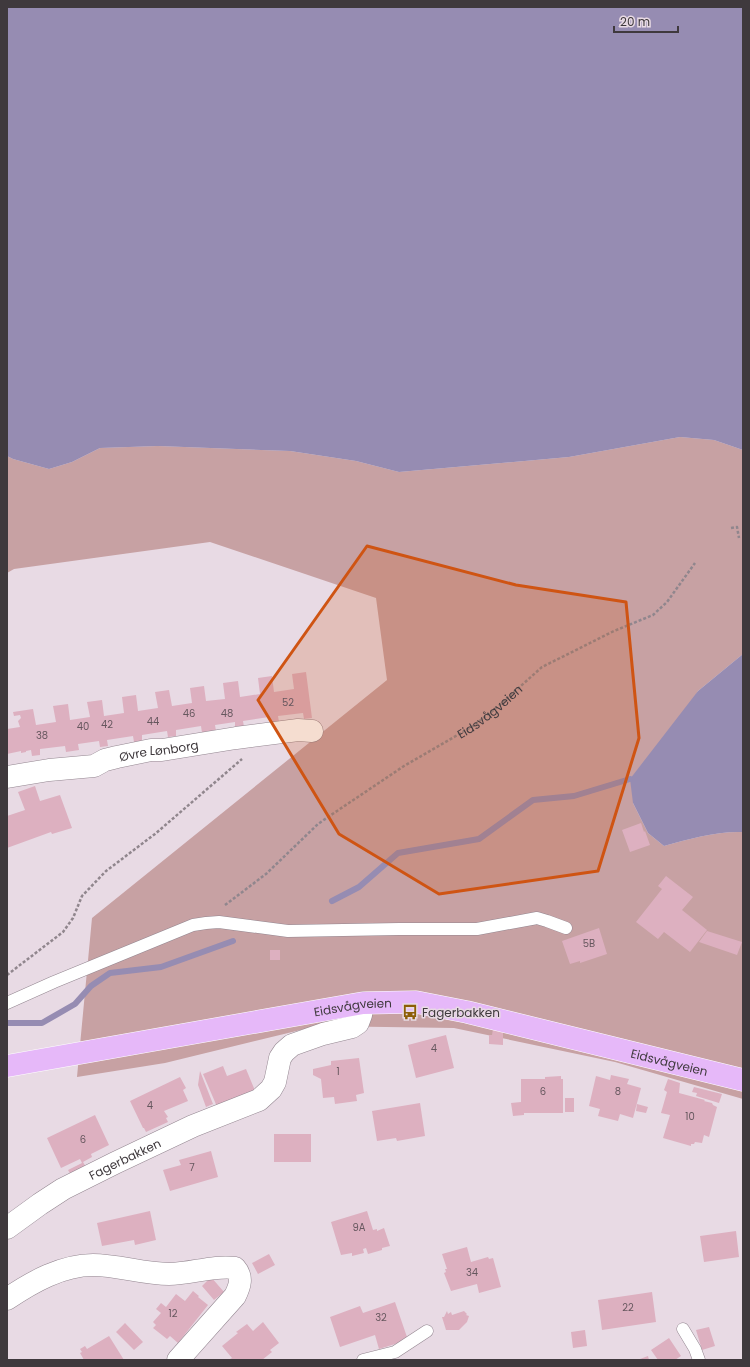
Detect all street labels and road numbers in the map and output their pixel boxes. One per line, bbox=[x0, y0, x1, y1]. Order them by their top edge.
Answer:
street label: Eidsvågveien bbox=[454, 680, 526, 742]
street label: Øvre Lønborg bbox=[117, 736, 200, 765]
street label: Eidsvågveien bbox=[312, 994, 392, 1020]
street label: Eidsvågveien bbox=[629, 1044, 710, 1080]
street label: Fagerbakken bbox=[86, 1134, 163, 1183]

